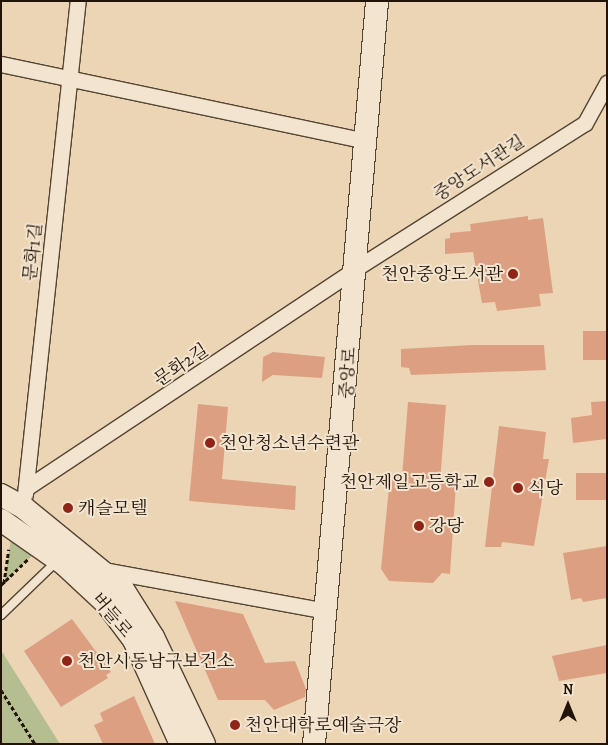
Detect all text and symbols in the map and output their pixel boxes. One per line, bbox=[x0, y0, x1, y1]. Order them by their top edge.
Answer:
street label: 중앙도서관길 bbox=[429, 131, 529, 205]
street label: 문화1길 bbox=[19, 222, 47, 282]
place label: 천안중앙도서관 bbox=[381, 263, 503, 285]
marker: 천안중앙도서관 bbox=[507, 268, 519, 280]
street label: 문화2길 bbox=[150, 339, 212, 391]
street label: 중앙로 bbox=[335, 346, 361, 400]
place label: 천안청소년수련관 bbox=[220, 432, 359, 454]
marker: 천안청소년수련관 bbox=[204, 437, 216, 449]
place label: 천안제일고등학교 bbox=[340, 471, 479, 493]
marker: 천안제일고등학교 bbox=[483, 476, 495, 488]
place label: 식당 bbox=[528, 477, 563, 499]
marker: 식당 bbox=[512, 482, 524, 494]
place label: 캐슬모텔 bbox=[78, 497, 148, 519]
marker: 캐슬모텔 bbox=[62, 502, 74, 514]
place label: 강당 bbox=[429, 515, 464, 537]
marker: 강당 bbox=[413, 520, 425, 532]
street label: 버들로 bbox=[87, 588, 137, 642]
place label: 천안시동남구보건소 bbox=[78, 650, 234, 672]
marker: 천안시동남구보건소 bbox=[60, 654, 74, 668]
north arrow bbox=[543, 680, 593, 730]
text: N bbox=[563, 680, 573, 699]
place label: 천안대학로예술극장 bbox=[245, 714, 401, 736]
marker: 천안대학로예술극장 bbox=[229, 719, 241, 731]

